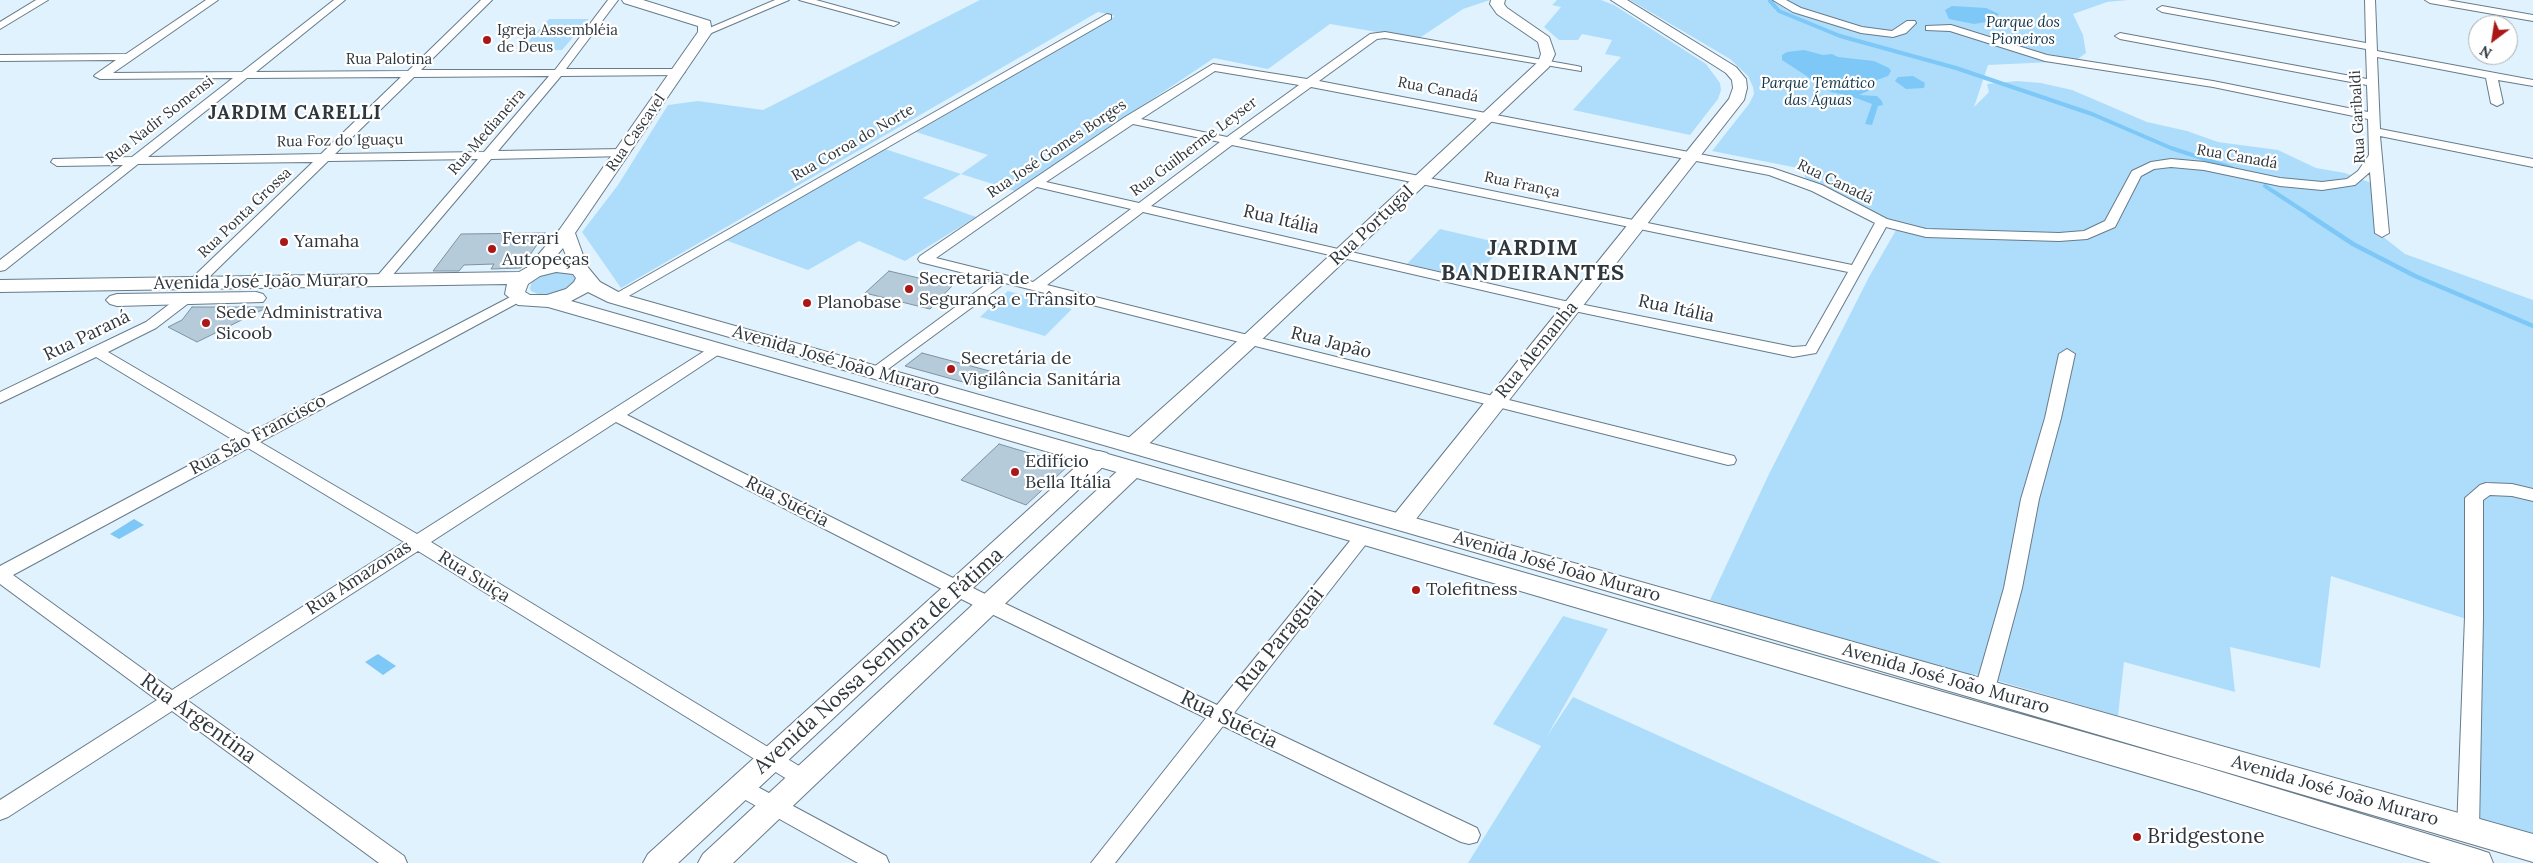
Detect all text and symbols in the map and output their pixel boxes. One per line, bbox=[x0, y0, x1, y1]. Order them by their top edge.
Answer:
park label: Parque dos Pioneiros bbox=[1986, 14, 2060, 49]
north arrow bbox=[2468, 15, 2518, 65]
place label: Igreja Assembléia de Deus bbox=[497, 22, 618, 57]
marker: Igreja Assembléia de Deus bbox=[481, 34, 493, 46]
text: N bbox=[2477, 42, 2495, 63]
street label: Rua Palotina bbox=[346, 51, 432, 69]
street label: Rua Garibaldi bbox=[2347, 70, 2369, 164]
street label: Rua Nadir Somensi bbox=[103, 72, 217, 168]
street label: Rua Canadá bbox=[1396, 73, 1480, 107]
park label: Parque Temático das Águas bbox=[1761, 75, 1875, 110]
street label: Rua Medianeira bbox=[445, 85, 529, 179]
street label: Rua Cascavel bbox=[603, 91, 669, 175]
street label: Rua Guilherme Leyser bbox=[1127, 93, 1261, 201]
street label: Rua José Gomes Borges bbox=[984, 96, 1130, 202]
street label: Rua Coroa do Norte bbox=[789, 101, 917, 185]
district label: JARDIM CARELLI bbox=[207, 103, 383, 125]
street label: Rua Foz do Iguaçu bbox=[276, 131, 404, 151]
street label: Rua Canadá bbox=[2195, 141, 2279, 173]
street label: Rua Canadá bbox=[1794, 156, 1876, 208]
street label: Rua Ponta Grossa bbox=[195, 164, 295, 262]
street label: Rua França bbox=[1482, 168, 1562, 202]
street label: Rua Portugal bbox=[1325, 182, 1419, 270]
street label: Rua Itália bbox=[1241, 201, 1321, 239]
place label: Ferrari Autopeças bbox=[502, 228, 589, 270]
place label: Yamaha bbox=[294, 231, 359, 253]
marker: Yamaha bbox=[278, 236, 290, 248]
district label: JARDIM BANDEIRANTES bbox=[1439, 236, 1627, 288]
marker: Ferrari Autopeças bbox=[486, 243, 498, 255]
place label: Secretaria de Segurança e Trânsito bbox=[919, 268, 1096, 310]
street label: Avenida José João Muraro bbox=[154, 269, 368, 295]
marker: Secretaria de Segurança e Trânsito bbox=[903, 283, 915, 295]
street label: Rua Itália bbox=[1636, 290, 1716, 328]
place label: Planobase bbox=[817, 292, 901, 314]
marker: Planobase bbox=[801, 297, 813, 309]
street label: Rua Alemanha bbox=[1491, 297, 1583, 403]
place label: Sede Administrativa Sicoob bbox=[216, 302, 383, 344]
street label: Rua Paraná bbox=[40, 306, 134, 366]
marker: Sede Administrativa Sicoob bbox=[200, 317, 212, 329]
street label: Avenida José João Muraro bbox=[730, 321, 942, 401]
street label: Rua Japão bbox=[1288, 323, 1374, 363]
place label: Secretária de Vigilância Sanitária bbox=[961, 348, 1121, 390]
marker: Secretária de Vigilância Sanitária bbox=[945, 363, 957, 375]
street label: Rua São Francisco bbox=[186, 390, 330, 480]
place label: Edifício Bella Itália bbox=[1025, 451, 1111, 494]
marker: Edifício Bella Itália bbox=[1009, 466, 1021, 478]
street label: Rua Suécia bbox=[742, 472, 832, 532]
street label: Avenida José João Muraro bbox=[1451, 527, 1663, 607]
street label: Rua Amazonas bbox=[302, 536, 416, 620]
street label: Avenida Nossa Senhora de Fátima bbox=[749, 542, 1009, 780]
street label: Rua Suiça bbox=[434, 546, 514, 608]
place label: Tolefitness bbox=[1426, 579, 1518, 601]
street label: Rua Paraguai bbox=[1231, 583, 1329, 697]
marker: Tolefitness bbox=[1410, 584, 1422, 596]
street label: Avenida José João Muraro bbox=[1840, 639, 2052, 719]
street label: Rua Argentina bbox=[135, 668, 261, 770]
street label: Rua Suécia bbox=[1176, 686, 1282, 754]
street label: Avenida José João Muraro bbox=[2229, 751, 2441, 831]
place label: Bridgestone bbox=[2147, 824, 2265, 850]
marker: Bridgestone bbox=[2131, 831, 2143, 843]

